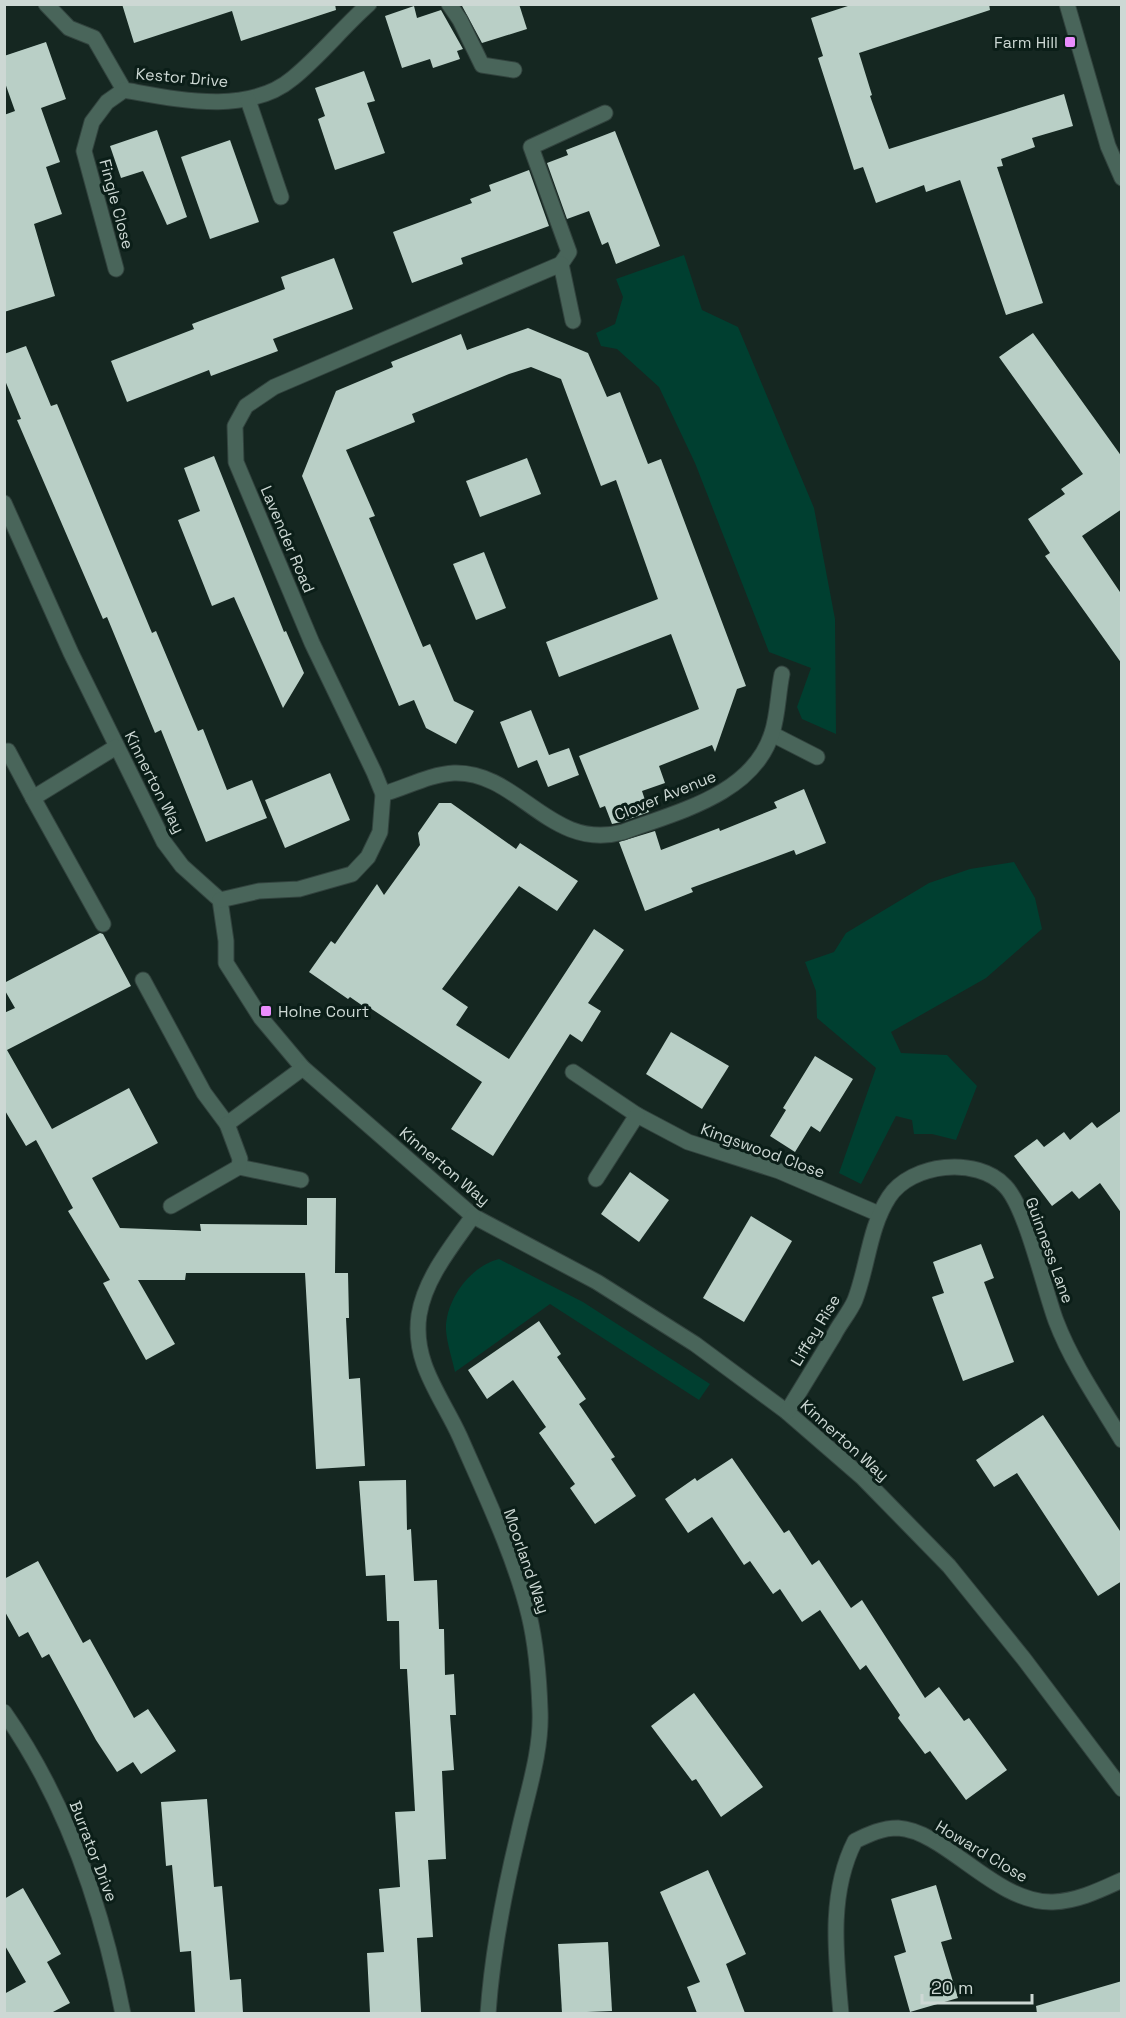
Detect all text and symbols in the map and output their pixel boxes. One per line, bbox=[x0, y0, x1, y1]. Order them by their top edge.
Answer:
place label: Farm Hill bbox=[994, 32, 1058, 53]
marker: Farm Hill bbox=[1063, 35, 1077, 49]
street label: Kestor Drive bbox=[135, 63, 229, 92]
street label: Fingle Close bbox=[94, 157, 139, 251]
street label: Lavender Road bbox=[256, 482, 320, 596]
street label: Kinnerton Way bbox=[120, 727, 189, 837]
street label: Clover Avenue bbox=[611, 766, 719, 825]
place label: Holne Court bbox=[278, 1001, 369, 1022]
marker: Holne Court bbox=[259, 1004, 273, 1018]
street label: Kingswood Close bbox=[698, 1118, 828, 1183]
street label: Kinnerton Way bbox=[395, 1122, 494, 1210]
street label: Guinness Lane bbox=[1021, 1194, 1078, 1306]
street label: Liffey Rise bbox=[786, 1291, 845, 1370]
street label: Kinnerton Way bbox=[796, 1395, 893, 1486]
street label: Moorland Way bbox=[499, 1506, 554, 1616]
street label: Burrator Drive bbox=[65, 1798, 122, 1905]
street label: Howard Close bbox=[932, 1816, 1032, 1887]
scale bar bbox=[922, 1967, 1032, 2005]
text: 20 m bbox=[931, 1976, 974, 1999]

